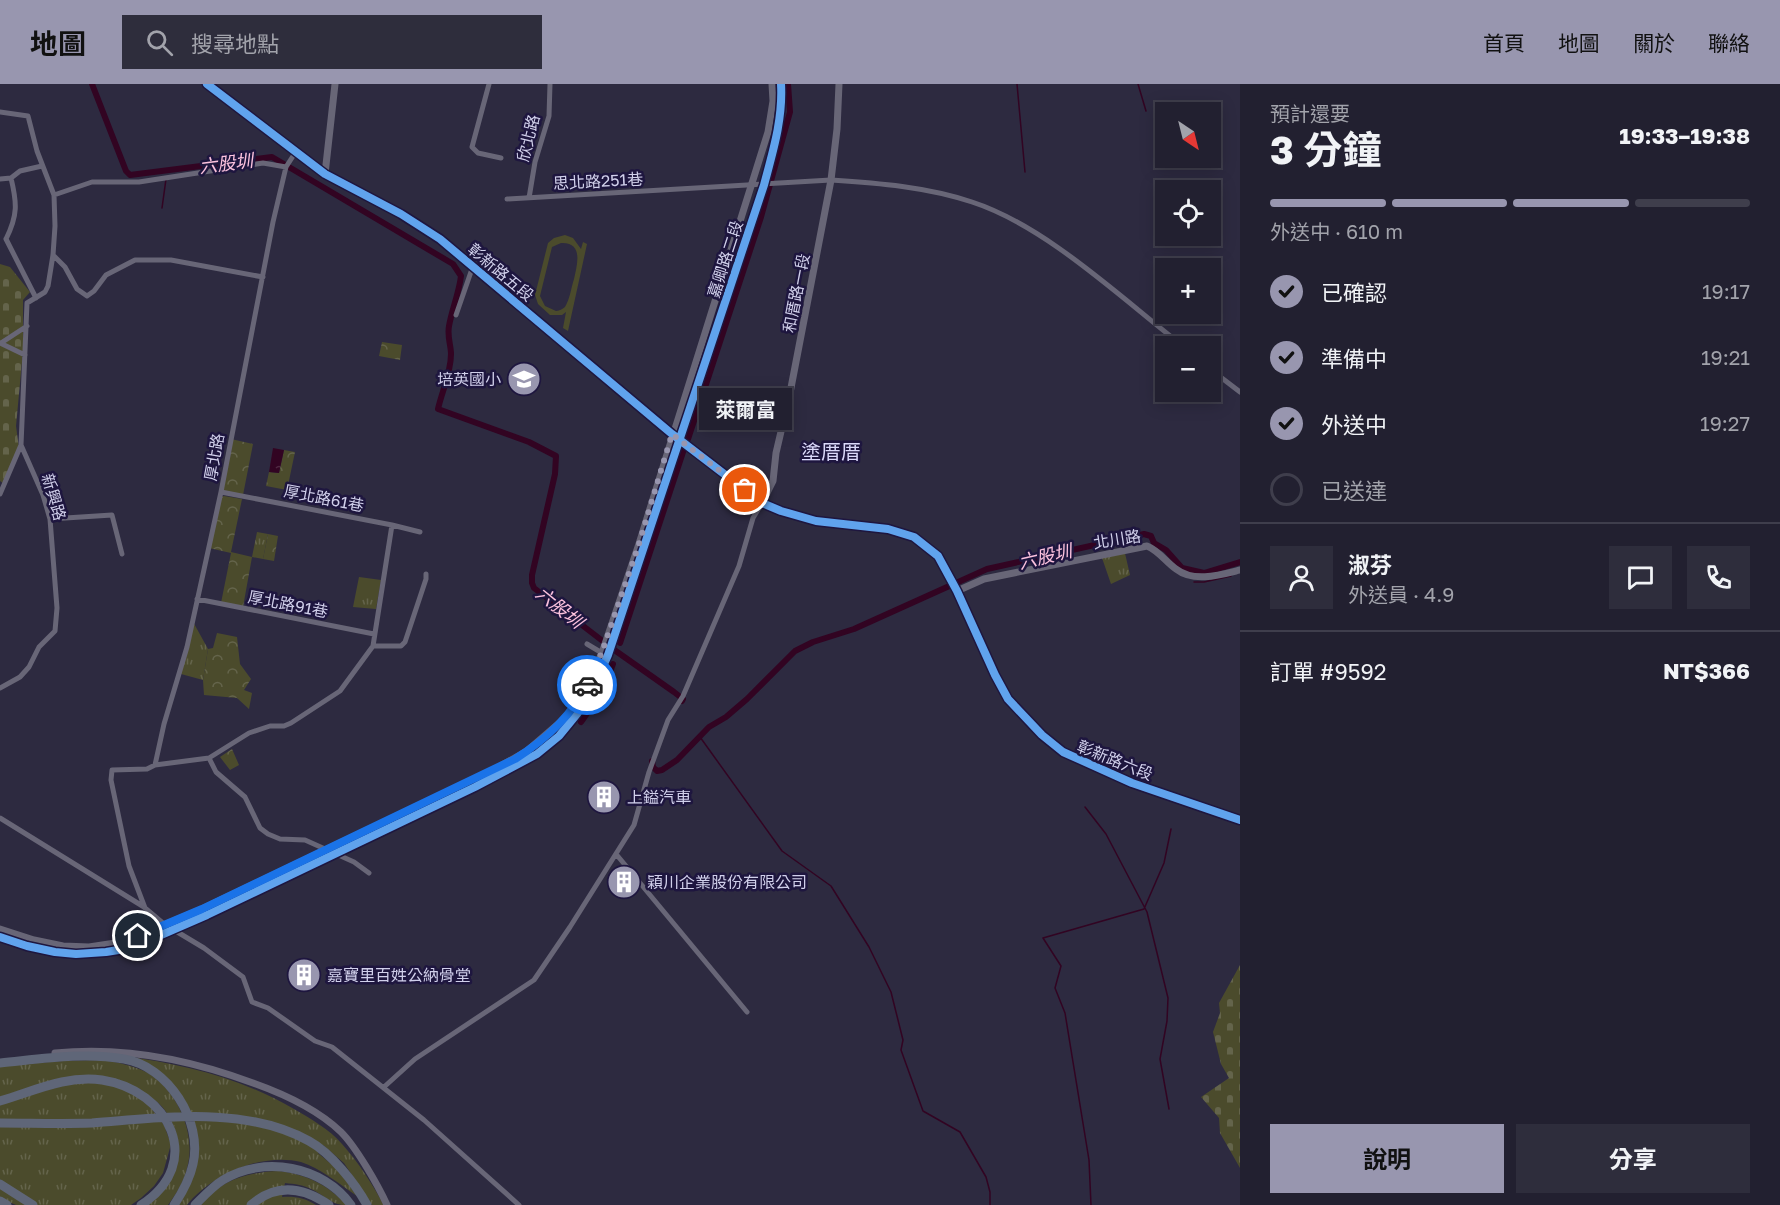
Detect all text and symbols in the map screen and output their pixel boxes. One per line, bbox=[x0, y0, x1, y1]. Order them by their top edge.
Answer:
search box bbox=[122, 15, 542, 69]
icon: search bbox=[143, 26, 176, 59]
text: 地圖 bbox=[30, 27, 86, 60]
text: 搜尋地點 bbox=[191, 30, 279, 57]
text: 首頁 bbox=[1483, 30, 1525, 56]
text: 地圖 bbox=[1558, 30, 1600, 56]
text: 關於 bbox=[1633, 30, 1675, 56]
text: 聯絡 bbox=[1708, 30, 1750, 56]
text: 預計還要 bbox=[1270, 101, 1350, 125]
north arrow bbox=[1155, 102, 1221, 168]
map controls bbox=[1155, 102, 1221, 402]
street label: 欣北路 bbox=[512, 112, 544, 164]
text: 19:33–19:38 bbox=[1619, 122, 1750, 149]
text: 3 分鐘 bbox=[1270, 126, 1382, 173]
water label: 六股圳 bbox=[198, 148, 257, 177]
street label: 思北路251巷 bbox=[552, 169, 644, 193]
button: locate bbox=[1155, 180, 1221, 246]
street label: 嘉卿路二段 bbox=[703, 218, 747, 300]
text: 外送中 · 610 m bbox=[1270, 219, 1403, 243]
street label: 彰新路五段 bbox=[464, 239, 538, 305]
street label: 和厝路一段 bbox=[779, 252, 813, 334]
button: + bbox=[1155, 258, 1221, 324]
icon: check bbox=[1270, 275, 1303, 308]
text: 已確認 bbox=[1321, 279, 1387, 306]
text: 19:17 bbox=[1702, 279, 1750, 303]
button: − bbox=[1155, 336, 1221, 402]
icon: check bbox=[1270, 341, 1303, 374]
text: 準備中 bbox=[1321, 345, 1387, 372]
text: 19:21 bbox=[1701, 345, 1750, 369]
school or university icon: 培英國小 bbox=[506, 361, 542, 397]
place label: 培英國小 bbox=[437, 369, 501, 389]
callout: 萊爾富 bbox=[698, 388, 792, 430]
text: 萊爾富 bbox=[716, 397, 776, 421]
icon: check bbox=[1270, 407, 1303, 440]
text: 外送中 bbox=[1321, 411, 1387, 438]
text: 19:27 bbox=[1700, 411, 1750, 435]
street label: 厚北路 bbox=[200, 432, 228, 482]
district label: 塗厝厝 bbox=[801, 439, 861, 463]
pin bbox=[719, 464, 770, 515]
street label: 新興路 bbox=[38, 471, 70, 523]
icon: bag bbox=[728, 473, 761, 506]
text: 已送達 bbox=[1321, 477, 1387, 504]
street label: 厚北路61巷 bbox=[282, 480, 366, 516]
street label: 北川路 bbox=[1092, 525, 1142, 553]
water label: 六股圳 bbox=[1016, 539, 1077, 573]
button: person bbox=[1270, 546, 1333, 609]
button: chat bbox=[1609, 546, 1672, 609]
button: phone bbox=[1687, 546, 1750, 609]
text: 淑芬 bbox=[1348, 551, 1392, 578]
water label: 六股圳 bbox=[532, 581, 590, 634]
text: 外送員 · 4.9 bbox=[1348, 582, 1454, 606]
street label: 厚北路91巷 bbox=[246, 586, 330, 622]
courier bbox=[557, 655, 617, 715]
text: NT$366 bbox=[1663, 657, 1750, 684]
text: 訂單 #9592 bbox=[1270, 658, 1387, 685]
icon: car bbox=[571, 669, 604, 702]
street label: 彰新路六段 bbox=[1074, 736, 1156, 784]
building icon: 上鎰汽車 bbox=[586, 779, 622, 815]
place label: 上鎰汽車 bbox=[627, 787, 691, 807]
building icon: 穎川企業股份有限公司 bbox=[606, 864, 642, 900]
place label: 穎川企業股份有限公司 bbox=[647, 872, 807, 892]
pin bbox=[112, 910, 163, 961]
icon: home bbox=[121, 919, 154, 952]
building icon: 嘉寶里百姓公納骨堂 bbox=[286, 957, 322, 993]
place label: 嘉寶里百姓公納骨堂 bbox=[327, 965, 471, 985]
button: 說明 bbox=[1270, 1124, 1504, 1193]
button: 分享 bbox=[1516, 1124, 1750, 1193]

